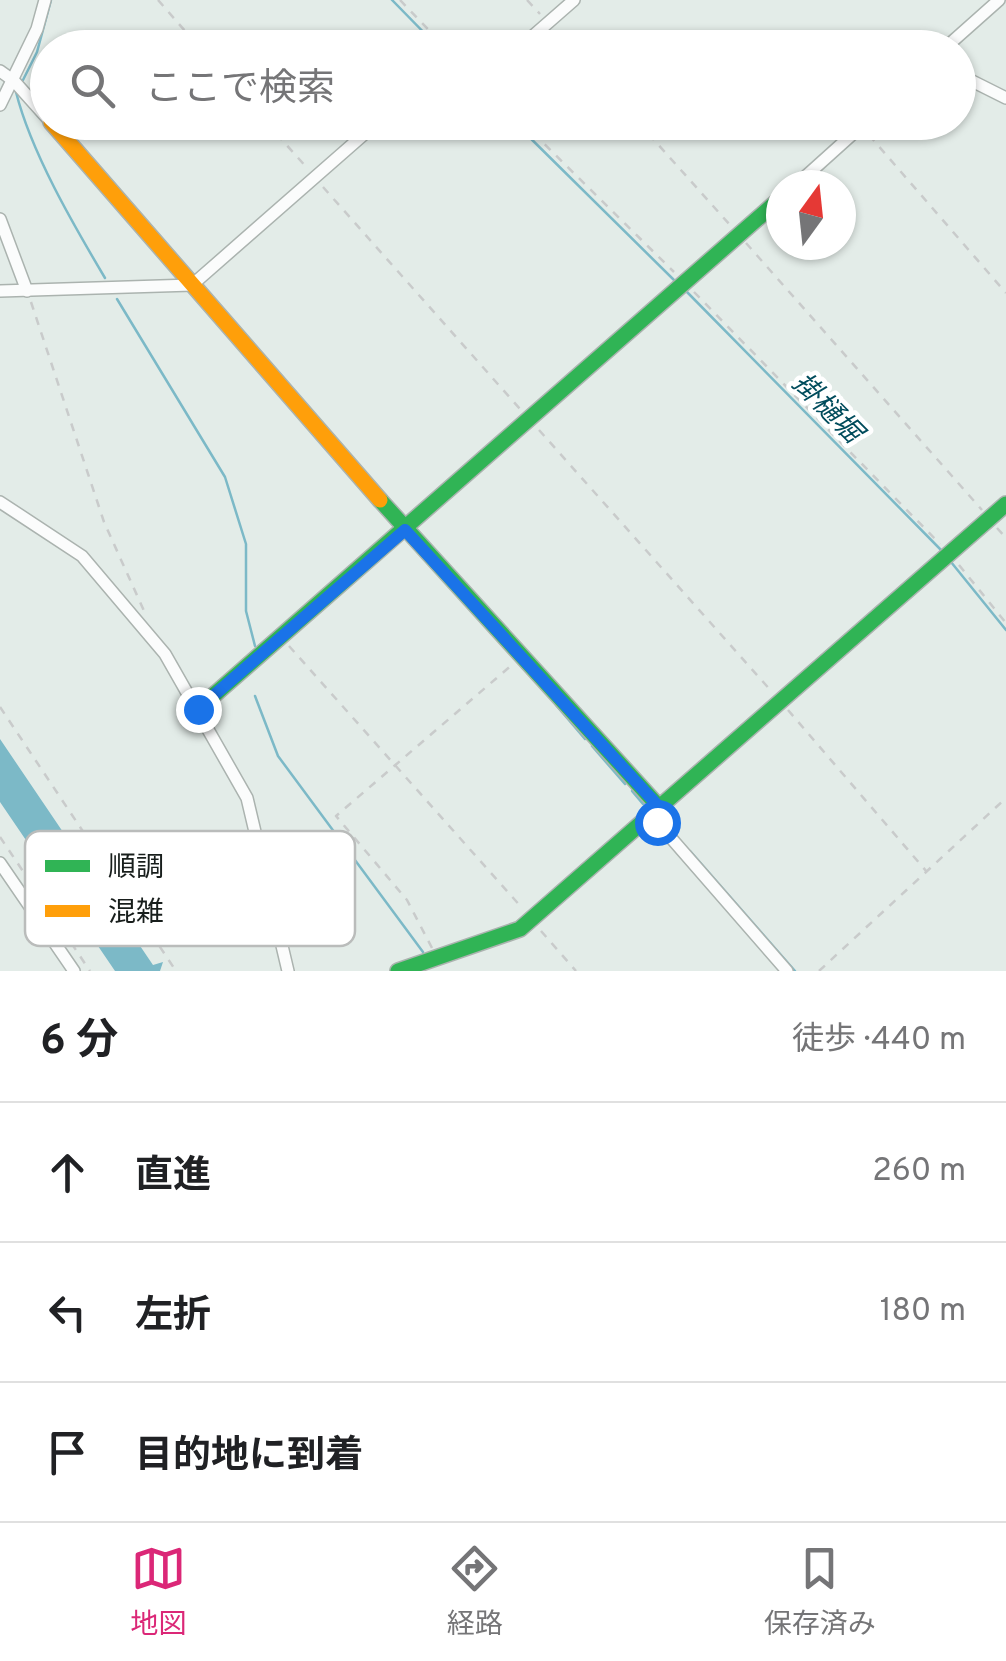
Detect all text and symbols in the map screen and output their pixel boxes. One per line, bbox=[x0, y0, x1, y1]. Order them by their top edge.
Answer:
search box bbox=[30, 30, 976, 140]
icon: search bbox=[65, 58, 120, 113]
text: ここで検索 bbox=[145, 66, 335, 115]
north arrow bbox=[766, 170, 856, 260]
water label: 掛樋堀 bbox=[783, 367, 871, 454]
route end bbox=[176, 687, 222, 733]
route start bbox=[635, 800, 681, 846]
legend bbox=[25, 831, 355, 946]
text: 順調 bbox=[108, 851, 164, 887]
text: 混雑 bbox=[108, 896, 164, 932]
text: 6 分 bbox=[40, 1016, 118, 1069]
text: 徒歩 · 440 m bbox=[792, 1021, 966, 1061]
icon: ahead bbox=[40, 1145, 95, 1200]
text: 260 m bbox=[872, 1152, 966, 1192]
text: 直進 bbox=[135, 1153, 211, 1202]
icon: left bbox=[40, 1285, 95, 1340]
text: 180 m bbox=[880, 1292, 966, 1332]
text: 左折 bbox=[135, 1293, 211, 1342]
icon: arrive bbox=[40, 1425, 95, 1480]
text: 目的地に到着 bbox=[135, 1433, 363, 1482]
tab: 地図 bbox=[130, 1541, 186, 1644]
tab: 経路 bbox=[447, 1541, 503, 1644]
tab: 保存済み bbox=[764, 1541, 876, 1644]

